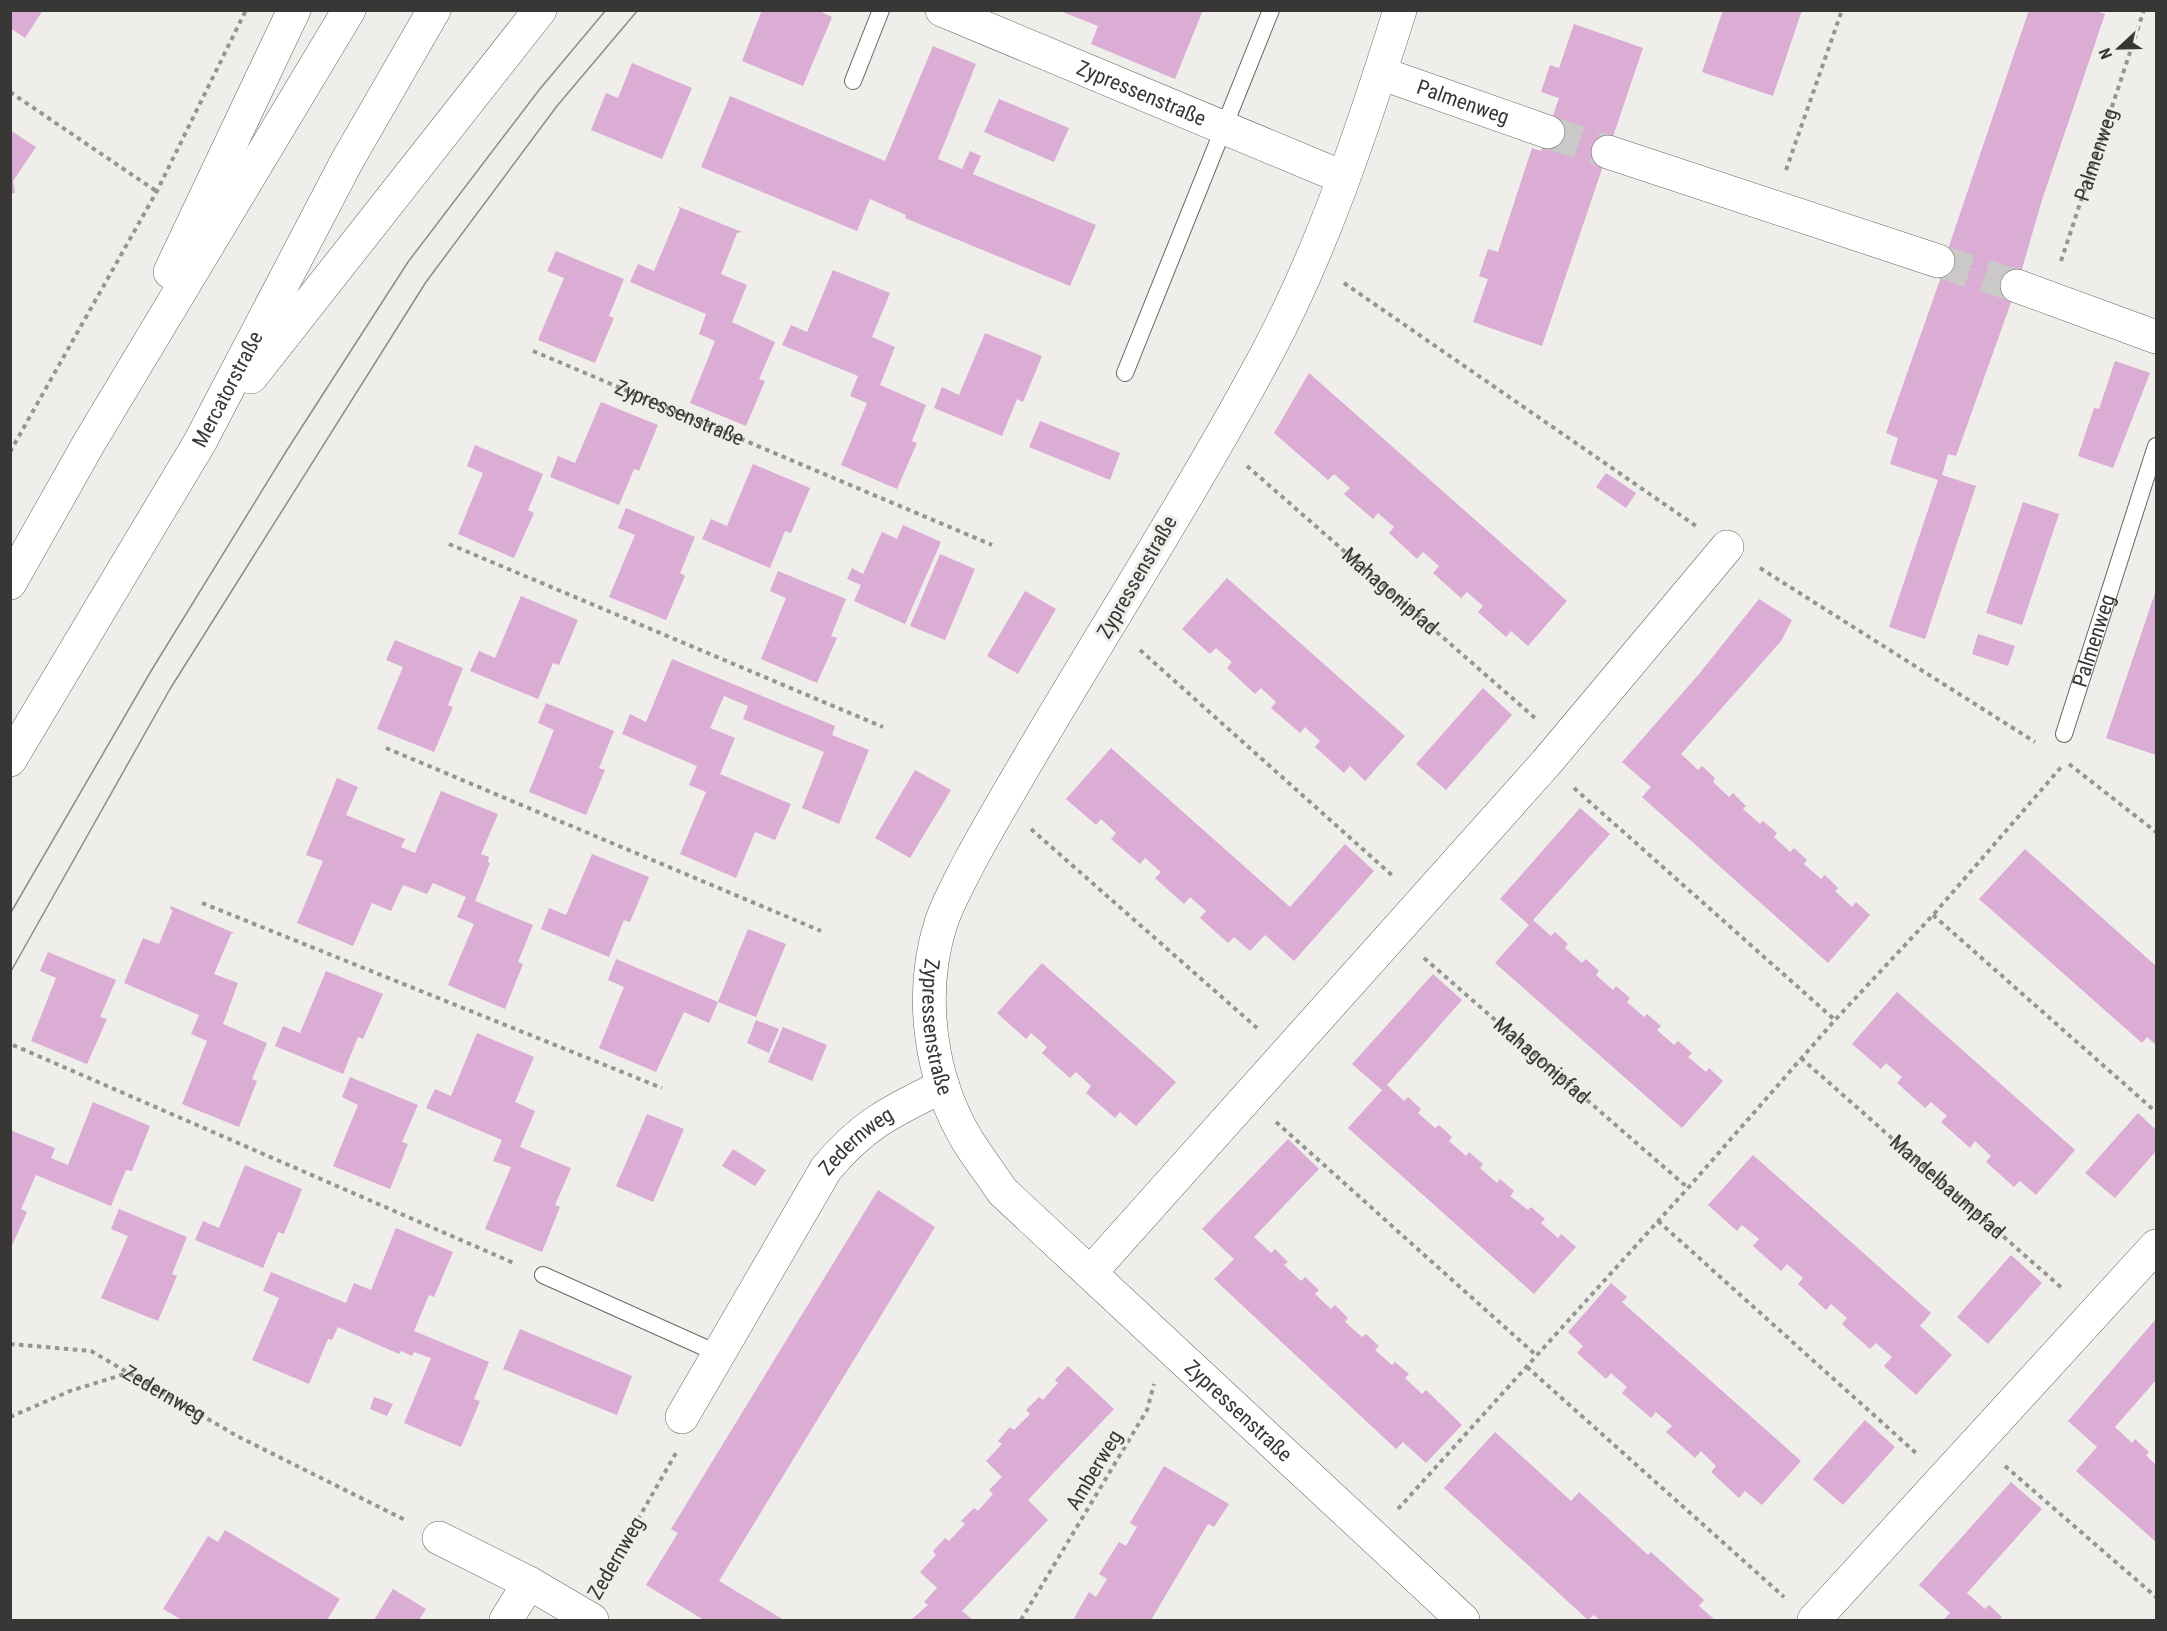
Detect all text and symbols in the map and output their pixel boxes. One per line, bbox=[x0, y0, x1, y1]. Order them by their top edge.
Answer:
north arrow bbox=[2089, 18, 2149, 78]
text: N bbox=[2095, 45, 2116, 62]
street label: Zypressenstraße bbox=[1073, 56, 1210, 131]
street label: Palmenweg bbox=[1414, 75, 1512, 129]
street label: Palmenweg bbox=[2070, 105, 2123, 204]
street label: Mercatorstraße bbox=[187, 327, 268, 451]
street label: Zypressenstraße bbox=[611, 375, 748, 451]
street label: Zypressenstraße bbox=[1092, 511, 1182, 643]
street label: Mahagonipfad bbox=[1337, 543, 1443, 640]
street label: Palmenweg bbox=[2068, 591, 2120, 690]
street label: Zypressenstraße bbox=[917, 957, 957, 1098]
street label: Mahagonipfad bbox=[1489, 1012, 1595, 1109]
street label: Zedernweg bbox=[814, 1102, 898, 1180]
street label: Mandelbaumpfad bbox=[1885, 1130, 2010, 1244]
street label: Zypressenstraße bbox=[1180, 1355, 1297, 1467]
street label: Zedernweg bbox=[119, 1360, 210, 1427]
street label: Amberweg bbox=[1061, 1426, 1127, 1514]
street label: Zedernweg bbox=[583, 1512, 649, 1604]

